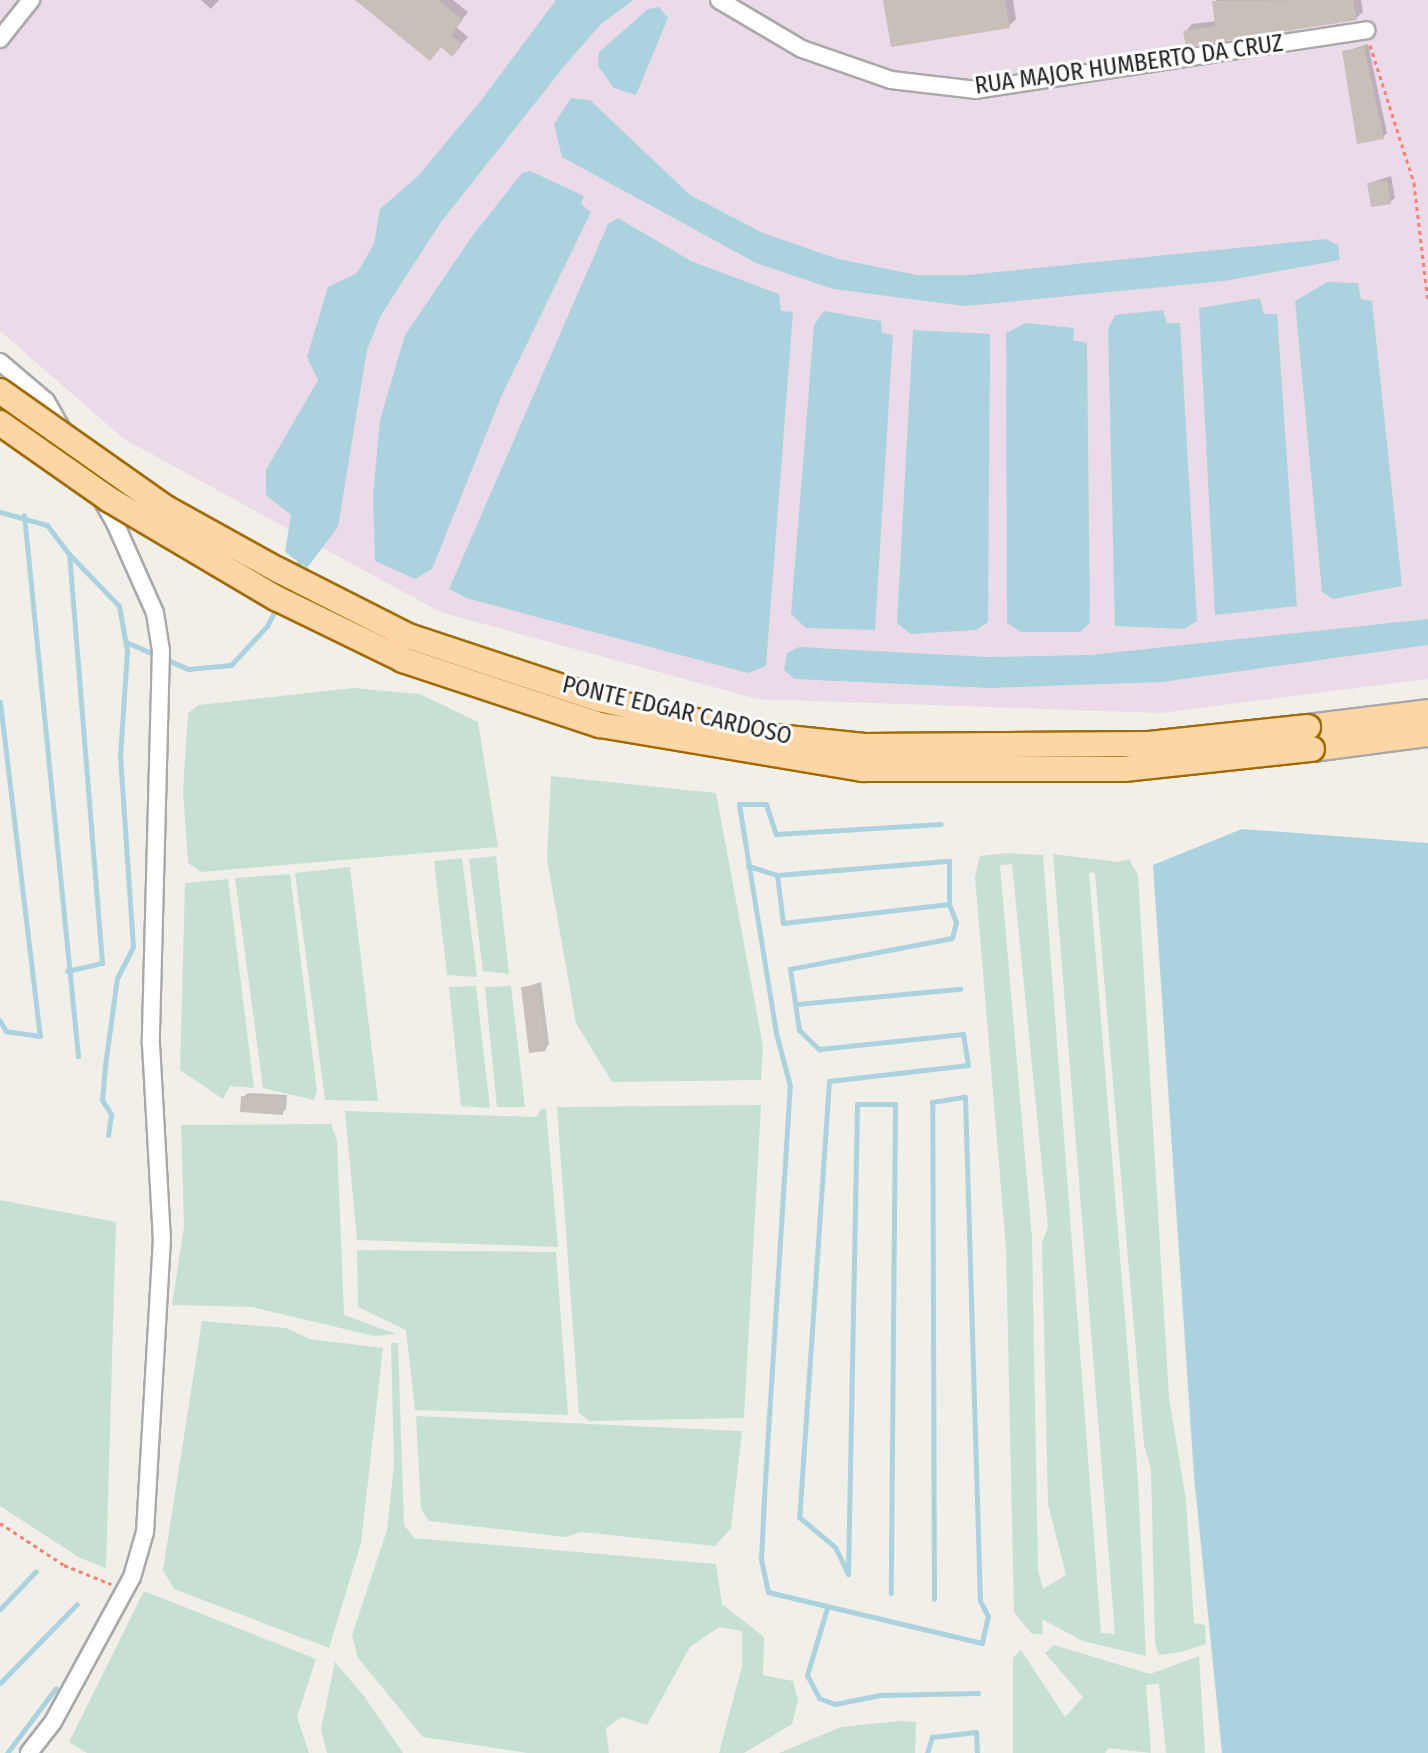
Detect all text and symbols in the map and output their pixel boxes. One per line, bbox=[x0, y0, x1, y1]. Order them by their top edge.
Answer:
street label: RUA MAJOR HUMBERTO DA CRUZ bbox=[973, 29, 1285, 101]
street label: PONTE EDGAR CARDOSO bbox=[560, 671, 794, 751]

